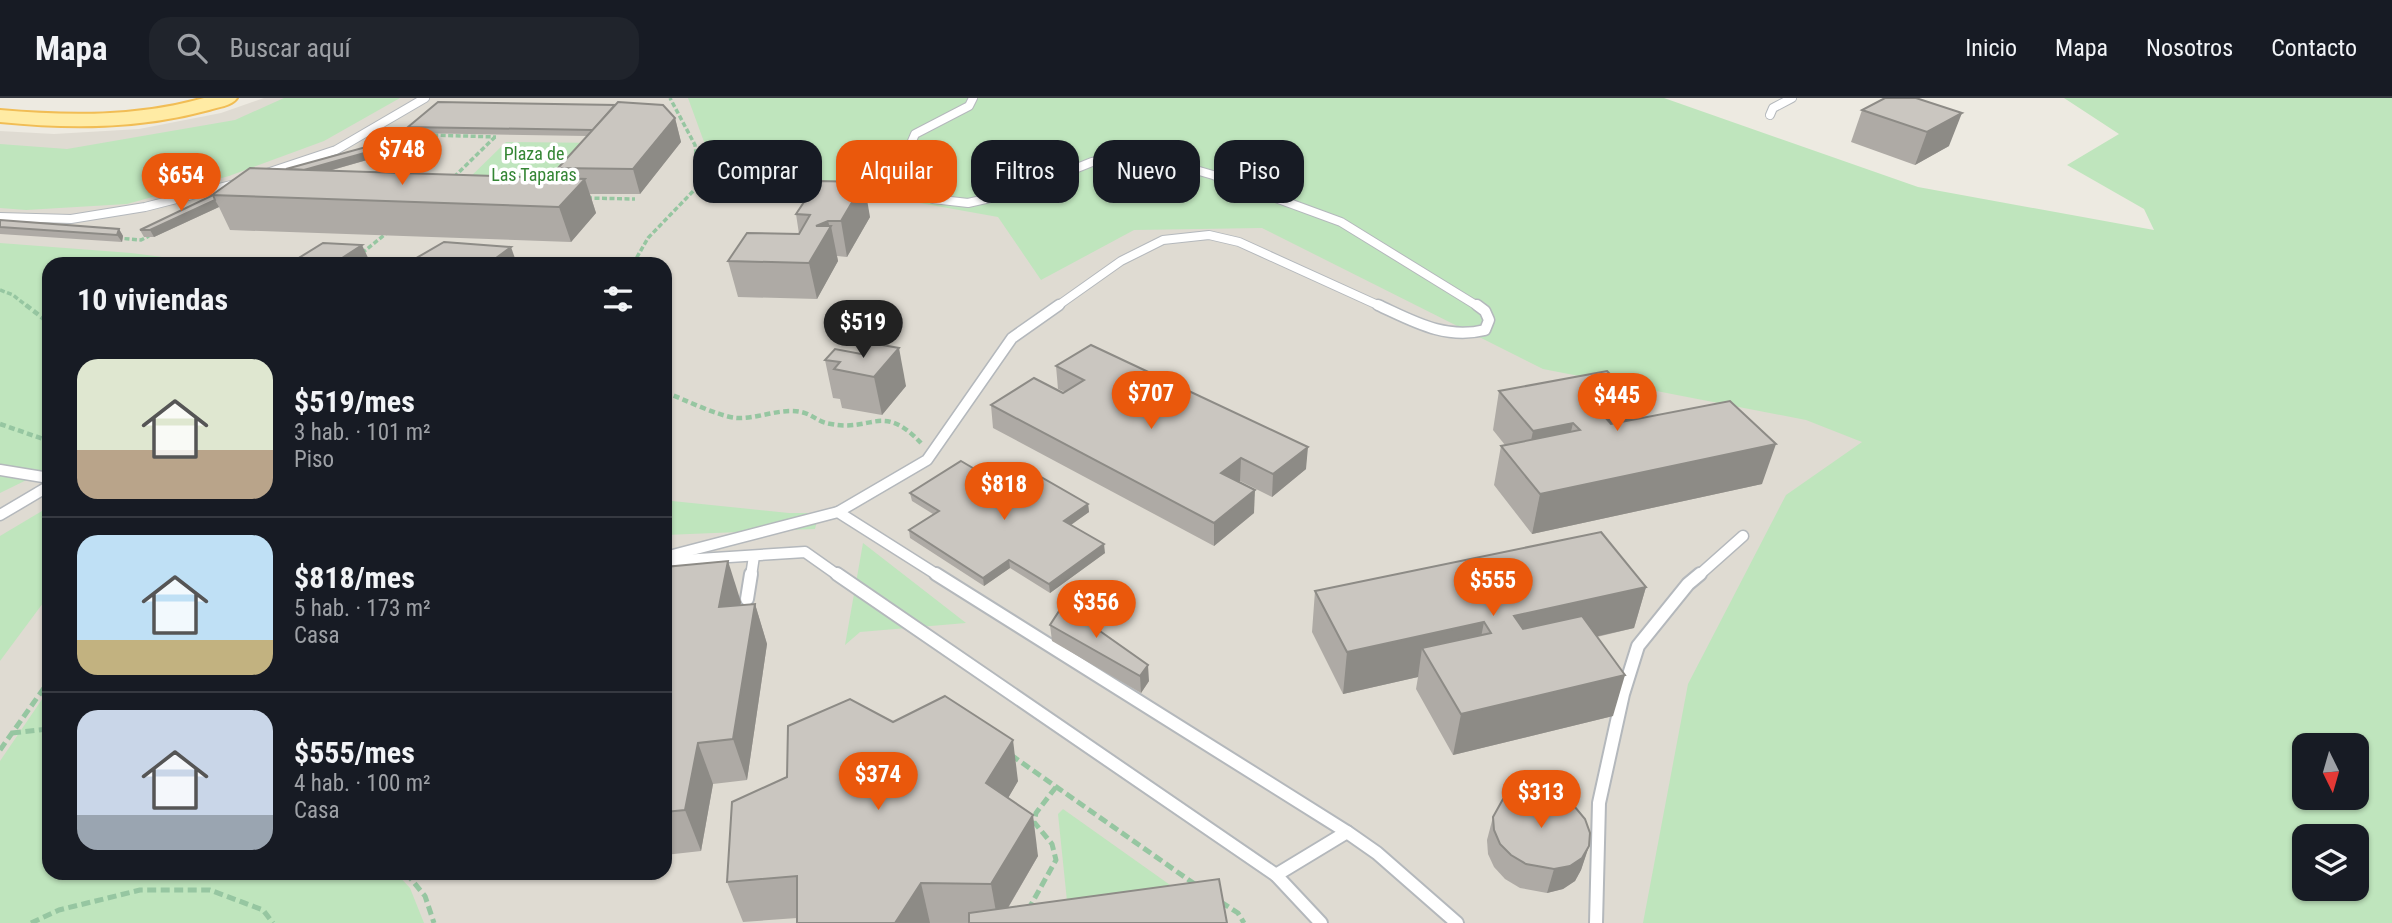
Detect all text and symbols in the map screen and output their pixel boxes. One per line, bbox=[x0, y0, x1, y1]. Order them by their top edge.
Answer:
search box bbox=[149, 17, 639, 80]
text: Mapa bbox=[35, 29, 107, 68]
icon: search bbox=[173, 29, 211, 67]
text: Buscar aquí bbox=[229, 33, 351, 63]
text: Inicio bbox=[1965, 34, 2017, 62]
text: Mapa bbox=[2055, 34, 2108, 62]
text: Nosotros bbox=[2146, 34, 2233, 62]
text: Contacto bbox=[2271, 34, 2357, 62]
pin: $748 bbox=[361, 127, 443, 187]
text: $748 bbox=[379, 136, 425, 163]
chip: Comprar bbox=[693, 140, 822, 203]
chip: Alquilar bbox=[836, 140, 957, 203]
chip: Filtros bbox=[971, 140, 1079, 203]
chip: Nuevo bbox=[1093, 140, 1200, 203]
chip: Piso bbox=[1214, 140, 1304, 203]
park label: Plaza de Las Taparas bbox=[491, 143, 577, 185]
pin: $654 bbox=[140, 153, 222, 213]
text: $654 bbox=[158, 162, 204, 189]
icon: filters bbox=[599, 280, 637, 318]
text: 10 viviendas bbox=[77, 282, 228, 317]
pin: $519 bbox=[822, 300, 904, 360]
text: $519 bbox=[840, 309, 886, 336]
pin: $707 bbox=[1110, 372, 1192, 431]
pin: $445 bbox=[1576, 374, 1658, 433]
text: $707 bbox=[1128, 380, 1174, 407]
text: $445 bbox=[1594, 382, 1640, 409]
text: $519/mes bbox=[294, 384, 415, 419]
icon: home bbox=[133, 387, 217, 471]
text: 3 hab. · 101 m² bbox=[294, 419, 431, 446]
text: Piso bbox=[294, 446, 334, 473]
pin: $818 bbox=[963, 462, 1045, 522]
text: $818 bbox=[981, 471, 1027, 498]
pin: $555 bbox=[1452, 559, 1534, 618]
text: $818/mes bbox=[294, 560, 415, 595]
icon: home bbox=[133, 563, 217, 647]
text: $555 bbox=[1470, 567, 1516, 594]
pin: $356 bbox=[1055, 580, 1137, 640]
text: $356 bbox=[1073, 589, 1119, 616]
text: 5 hab. · 173 m² bbox=[294, 595, 431, 622]
text: Casa bbox=[294, 622, 340, 649]
north arrow bbox=[2292, 733, 2370, 810]
map controls bbox=[2292, 733, 2369, 901]
text: $555/mes bbox=[294, 735, 415, 770]
icon: home bbox=[133, 738, 217, 822]
pin: $374 bbox=[837, 752, 919, 812]
text: $374 bbox=[855, 761, 901, 788]
text: 4 hab. · 100 m² bbox=[294, 770, 431, 797]
pin: $313 bbox=[1500, 770, 1582, 830]
text: $313 bbox=[1518, 779, 1564, 806]
text: Casa bbox=[294, 797, 340, 824]
button: layers bbox=[2292, 824, 2369, 901]

